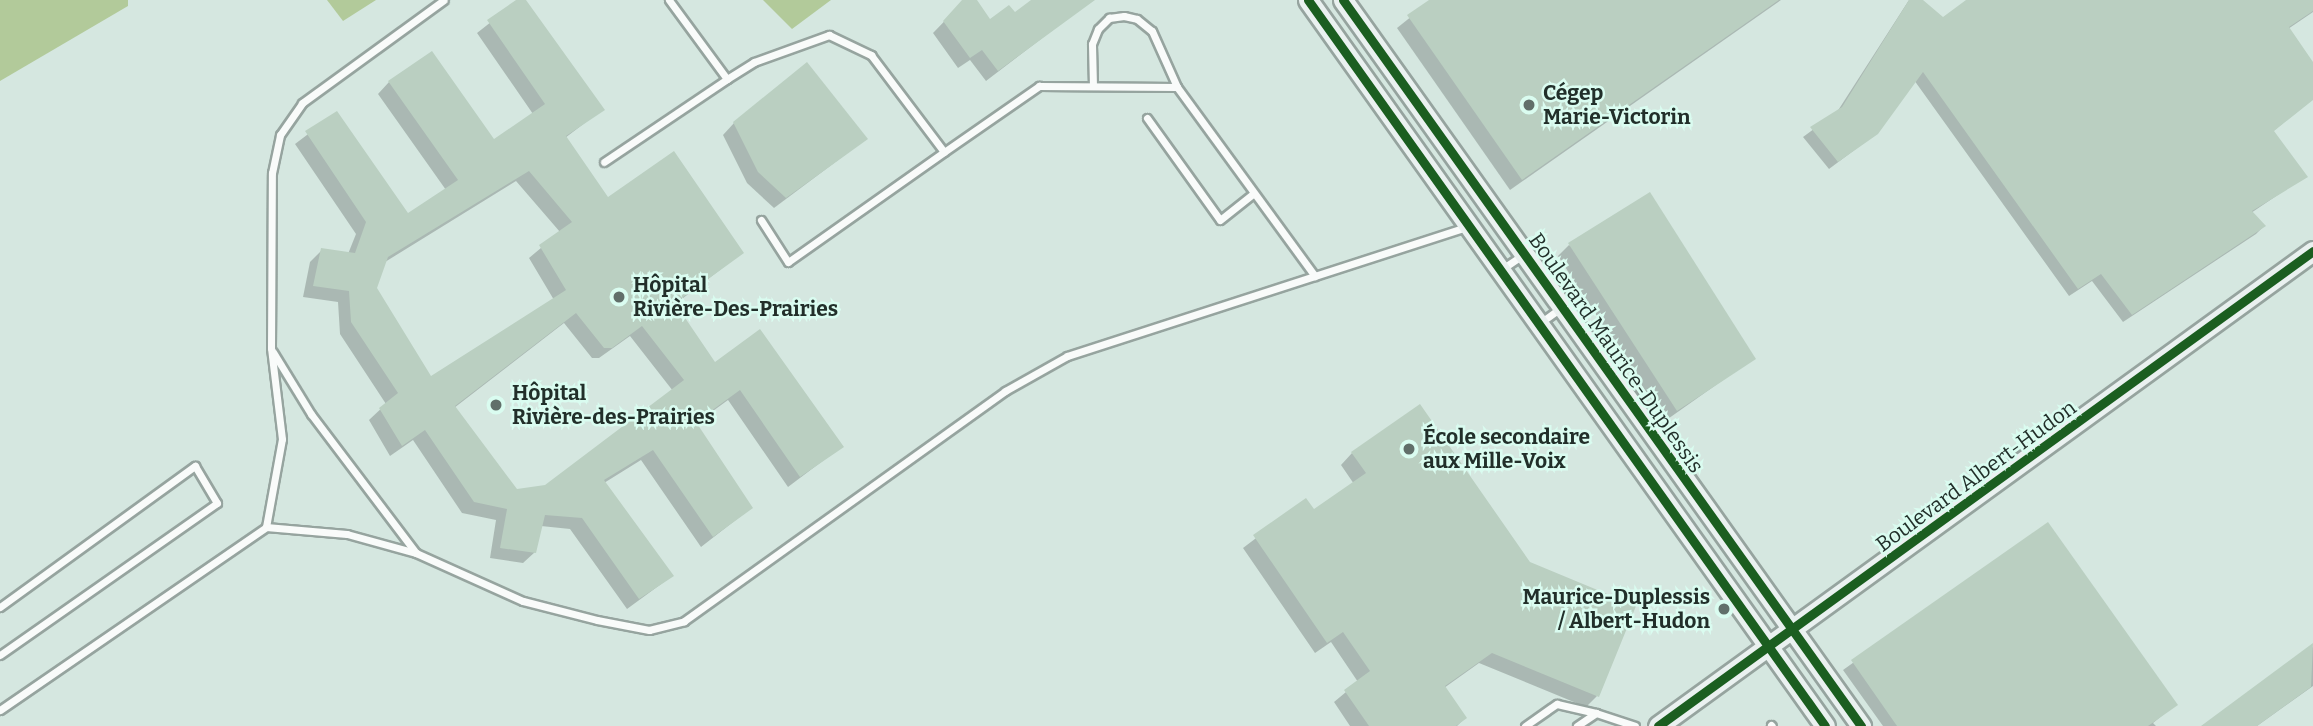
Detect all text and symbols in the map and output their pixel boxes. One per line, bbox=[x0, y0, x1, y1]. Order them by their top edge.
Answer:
place label: Cégep Marie-Victorin bbox=[1543, 80, 1691, 130]
marker: Cégep Marie-Victorin bbox=[1521, 97, 1537, 113]
street label: Boulevard Maurice-Duplessis bbox=[1523, 228, 1709, 478]
place label: Hôpital Rivière-Des-Prairies bbox=[633, 272, 838, 322]
marker: Hôpital Rivière-Des-Prairies bbox=[611, 289, 627, 305]
place label: Hôpital Rivière-des-Prairies bbox=[512, 380, 715, 430]
marker: Hôpital Rivière-des-Prairies bbox=[486, 395, 506, 415]
street label: Boulevard Albert-Hudon bbox=[1871, 395, 2081, 557]
place label: École secondaire aux Mille-Voix bbox=[1423, 424, 1590, 474]
marker: École secondaire aux Mille-Voix bbox=[1401, 441, 1417, 457]
place label: Maurice-Duplessis / Albert-Hudon bbox=[1522, 584, 1710, 634]
marker: Maurice-Duplessis / Albert-Hudon bbox=[1716, 601, 1732, 617]

